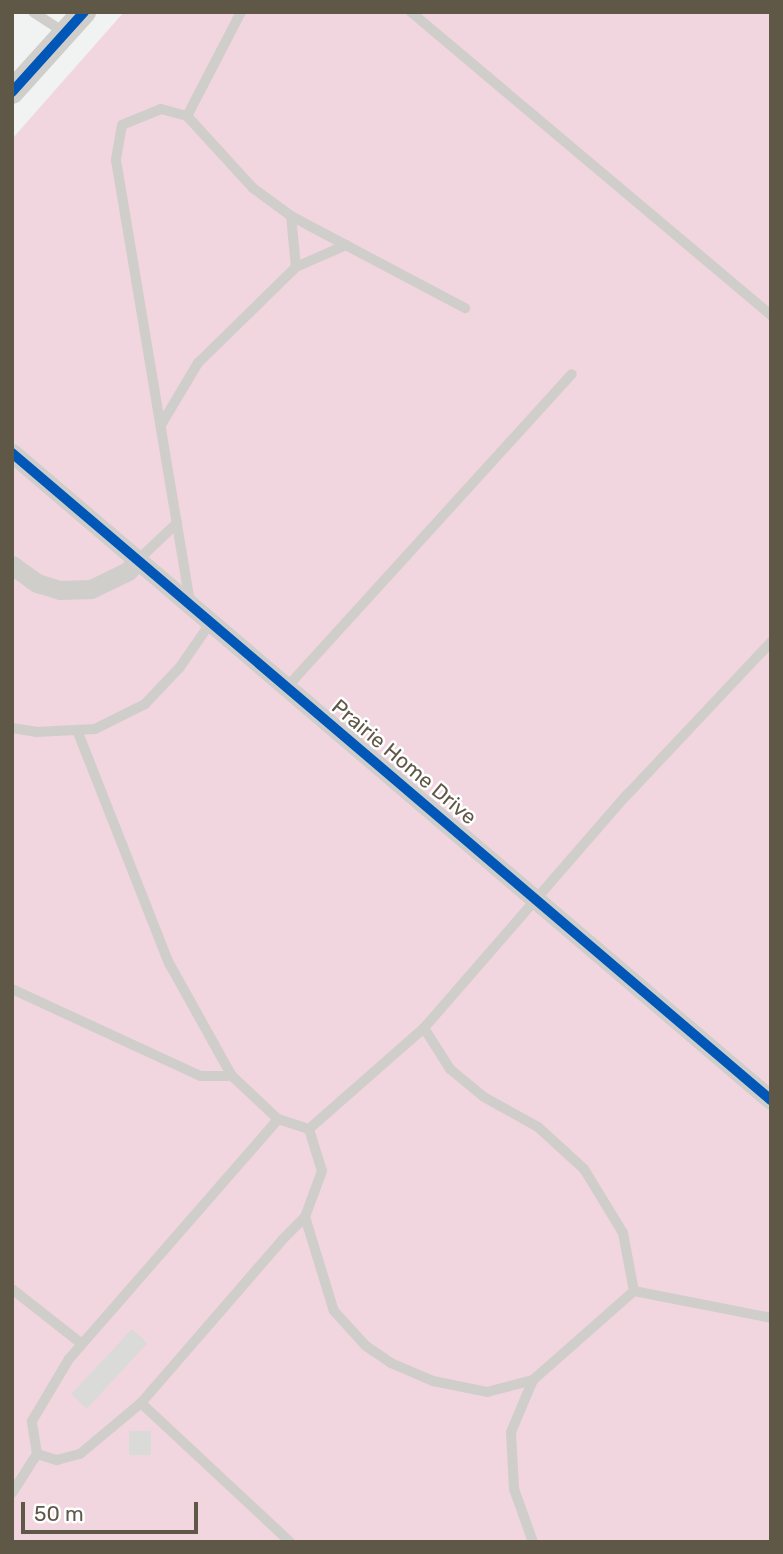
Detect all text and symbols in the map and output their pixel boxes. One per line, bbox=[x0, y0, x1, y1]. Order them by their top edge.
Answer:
street label: Prairie Home Drive bbox=[327, 694, 481, 830]
scale bar bbox=[24, 1488, 201, 1532]
text: 50 m bbox=[34, 1501, 84, 1526]

